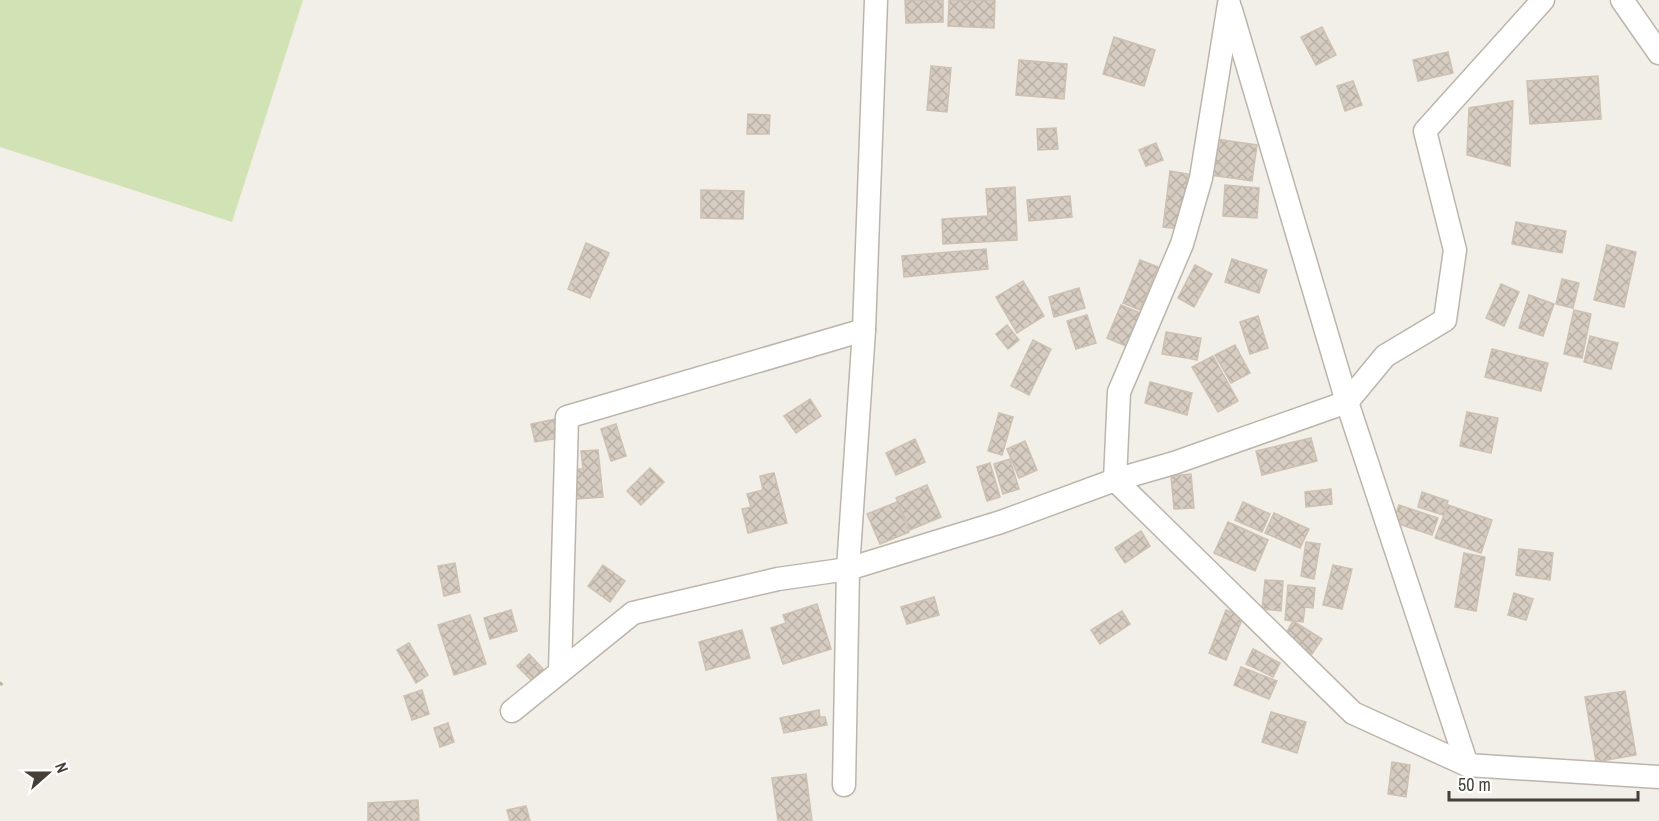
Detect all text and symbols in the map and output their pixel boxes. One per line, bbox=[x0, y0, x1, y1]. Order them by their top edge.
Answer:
north arrow bbox=[18, 743, 78, 803]
text: N bbox=[50, 759, 74, 776]
scale bar bbox=[1449, 764, 1638, 802]
text: 50 m bbox=[1458, 772, 1491, 797]

